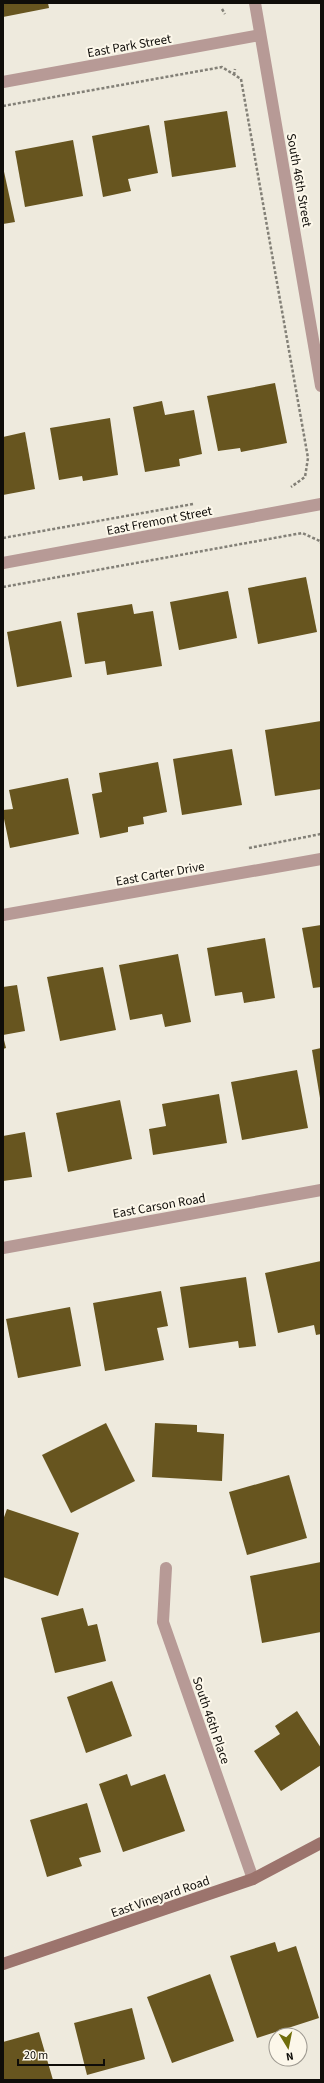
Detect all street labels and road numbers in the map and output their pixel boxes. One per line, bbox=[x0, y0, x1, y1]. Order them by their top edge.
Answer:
street label: East Park Street bbox=[86, 30, 173, 62]
street label: South 46th Street bbox=[282, 132, 316, 229]
street label: East Fremont Street bbox=[105, 502, 214, 540]
street label: East Carter Drive bbox=[114, 857, 206, 891]
street label: East Carson Road bbox=[111, 1189, 207, 1223]
street label: South 46th Place bbox=[188, 1674, 234, 1766]
street label: East Vineyard Road bbox=[108, 1872, 212, 1922]

